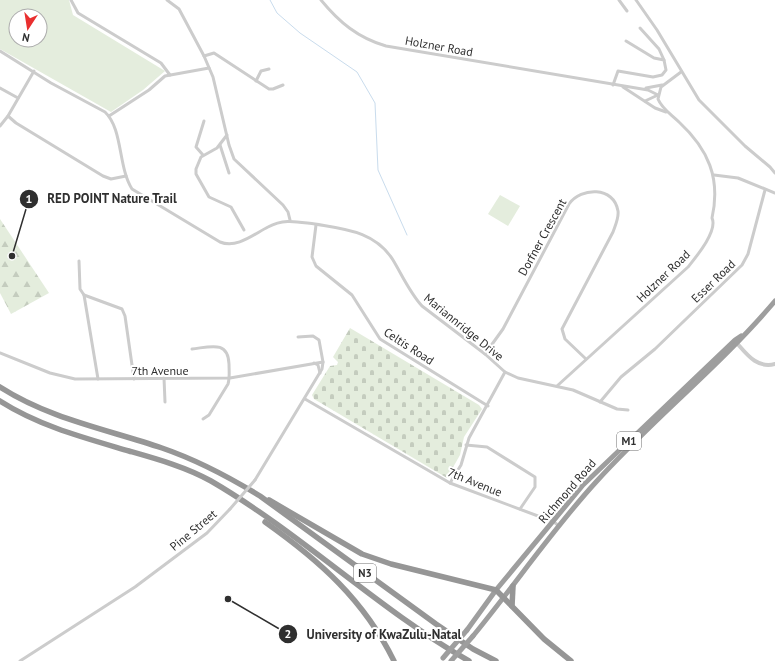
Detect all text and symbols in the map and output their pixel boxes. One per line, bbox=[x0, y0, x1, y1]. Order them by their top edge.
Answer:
north arrow bbox=[8, 8, 48, 48]
text: N bbox=[21, 30, 31, 45]
street label: Holzner Road bbox=[404, 33, 474, 59]
callout: RED POINT Nature Trail bbox=[19, 186, 186, 211]
text: RED POINT Nature Trail bbox=[47, 190, 177, 207]
text: 1 bbox=[26, 191, 32, 206]
street label: Dorfner Crescent bbox=[515, 196, 569, 278]
street label: Holzner Road bbox=[633, 247, 693, 305]
street label: Esser Road bbox=[688, 256, 738, 306]
street label: Mariannridge Drive bbox=[421, 290, 507, 364]
street label: Celtis Road bbox=[381, 324, 437, 368]
street label: 7th Avenue bbox=[131, 363, 189, 378]
road number: M1 bbox=[617, 432, 641, 450]
street label: Richmond Road bbox=[535, 456, 599, 526]
street label: 7th Avenue bbox=[446, 464, 504, 500]
street label: Pine Street bbox=[167, 506, 219, 554]
road number: N3 bbox=[354, 564, 376, 582]
callout: University of KwaZulu-Natal bbox=[278, 621, 470, 646]
text: 2 bbox=[285, 626, 291, 641]
text: University of KwaZulu-Natal bbox=[307, 626, 462, 643]

